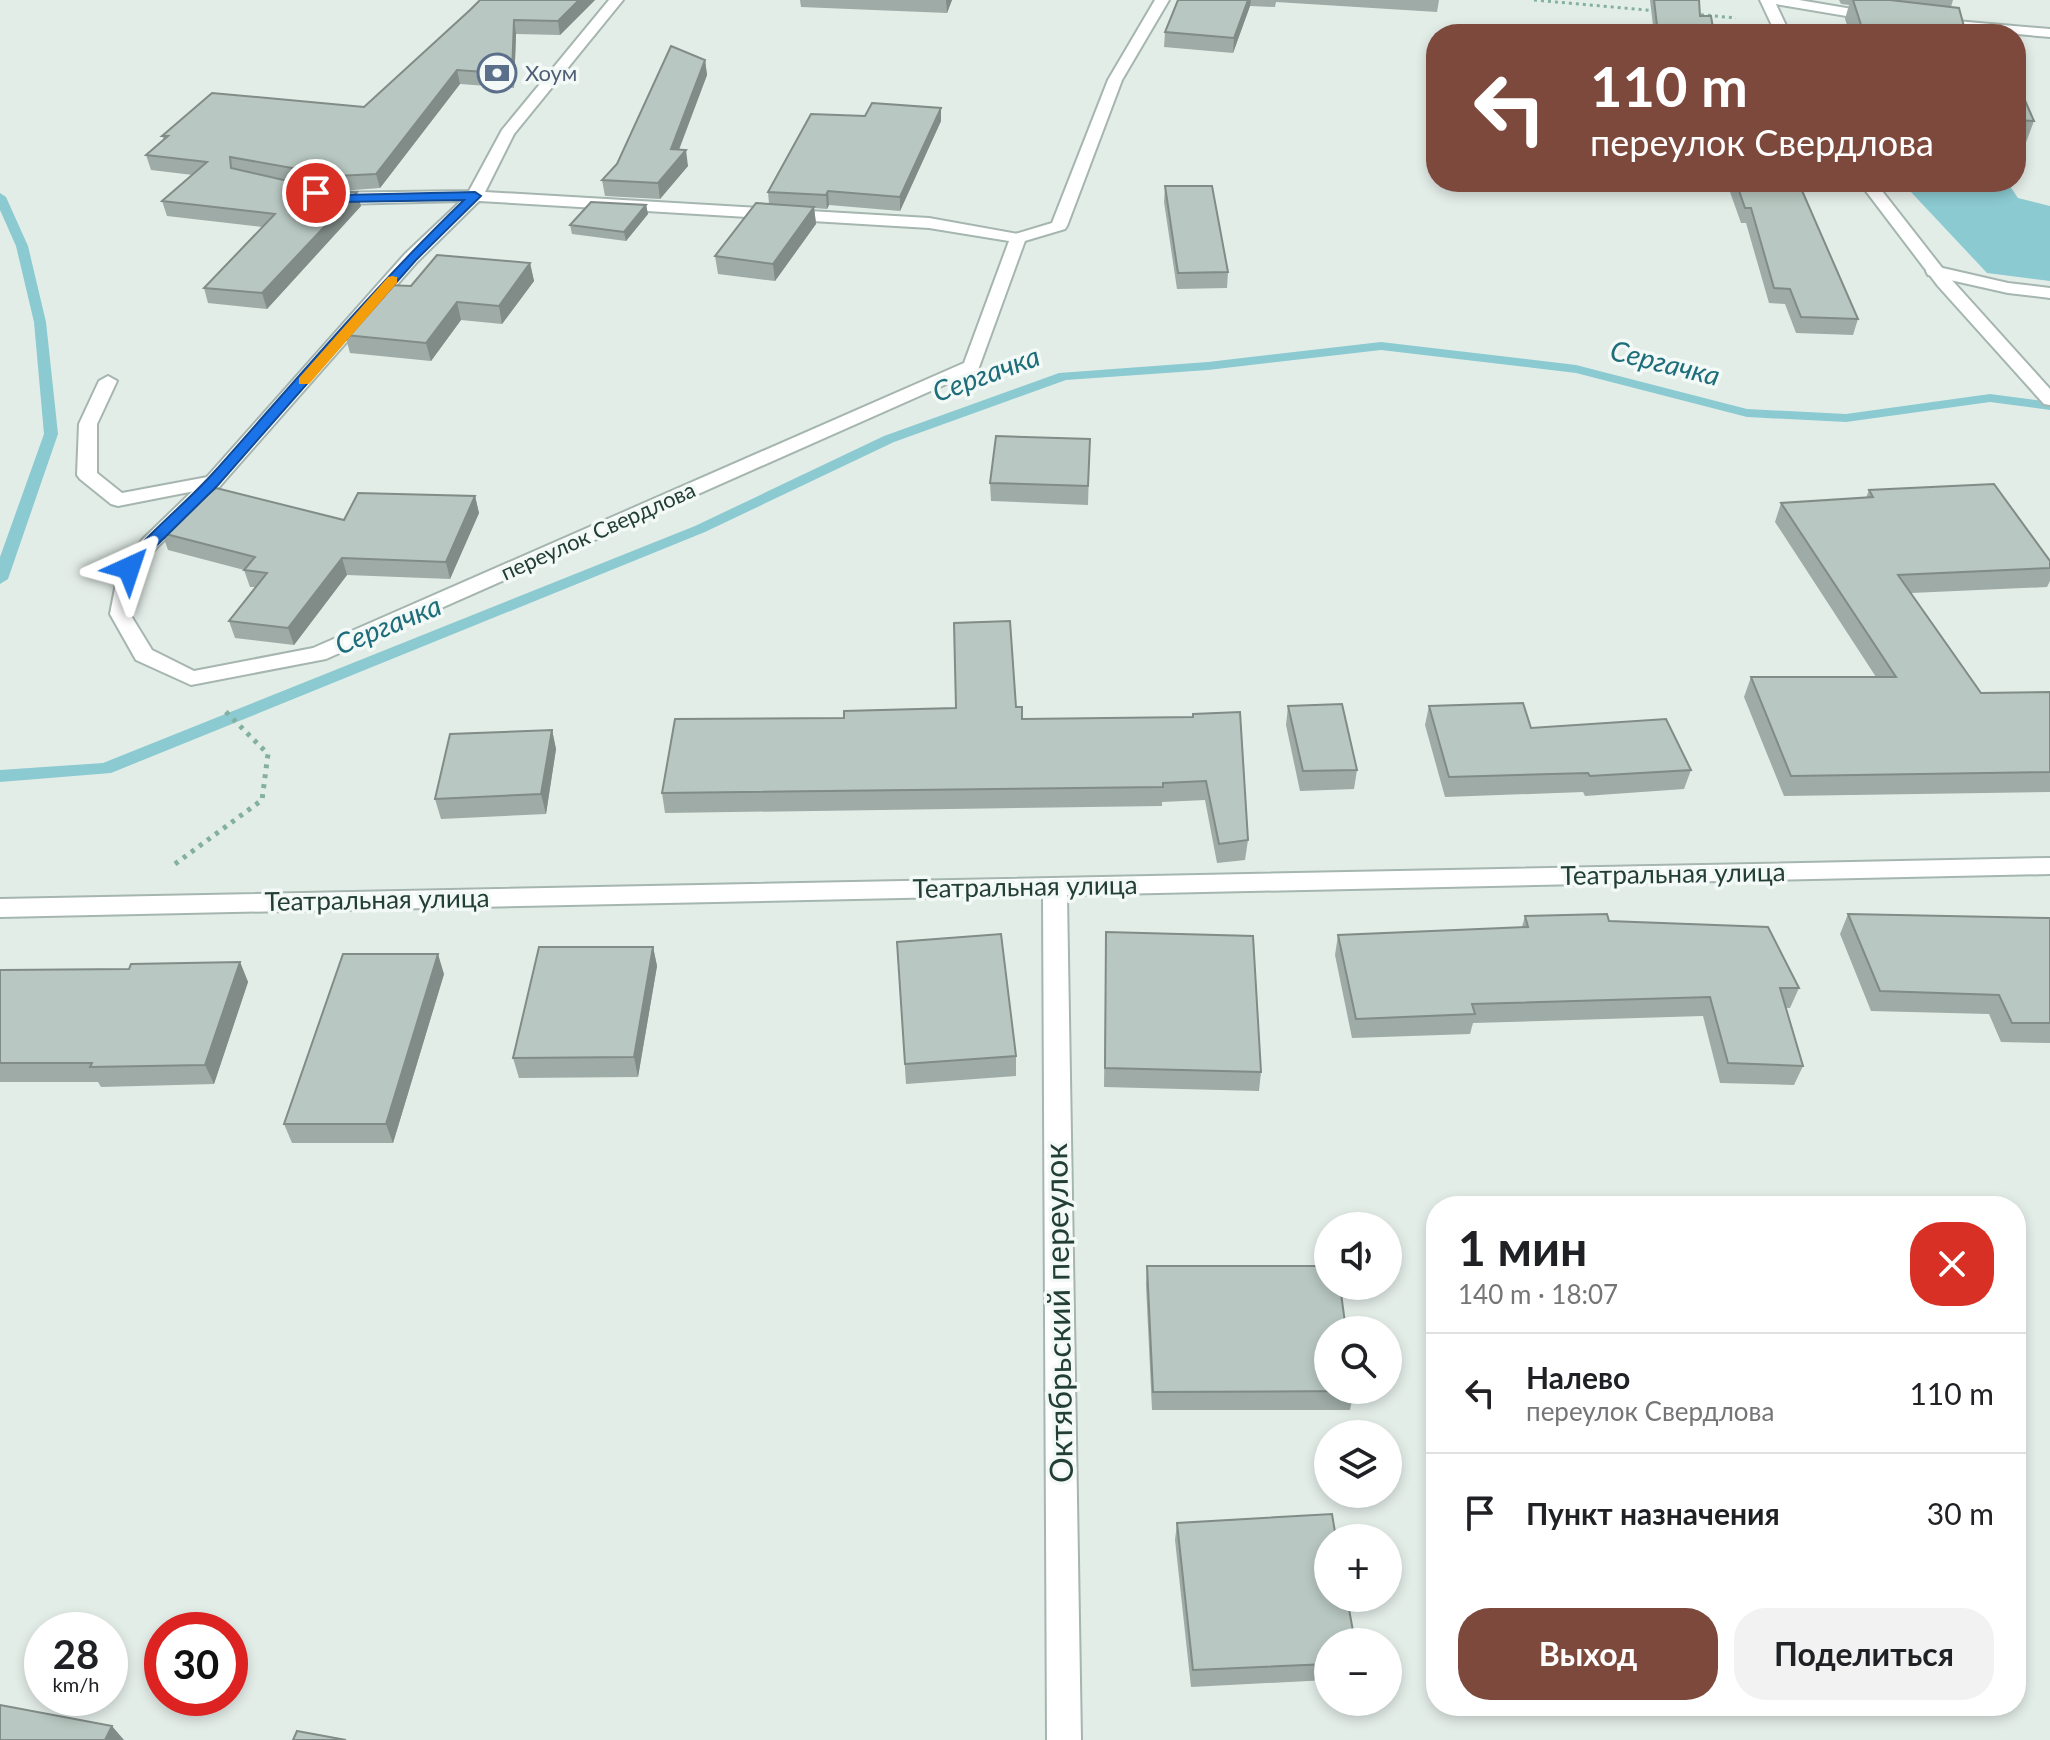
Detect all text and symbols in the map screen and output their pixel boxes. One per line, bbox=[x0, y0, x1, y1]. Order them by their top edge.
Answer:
bank icon: Хоум bbox=[476, 52, 518, 94]
text: 110 m bbox=[1590, 52, 1748, 119]
icon: left bbox=[1458, 56, 1562, 160]
place label: Хоум bbox=[525, 59, 577, 86]
text: переулок Свердлова bbox=[1590, 120, 1934, 164]
pin bbox=[282, 159, 350, 227]
icon: arrive bbox=[294, 171, 338, 215]
water label: Сергачка bbox=[1607, 332, 1724, 392]
water label: Сергачка bbox=[927, 338, 1044, 408]
street label: переулок Свердлова bbox=[496, 475, 699, 586]
position arrow bbox=[87, 526, 171, 610]
water label: Сергачка bbox=[329, 587, 446, 661]
street label: Театральная улица bbox=[1560, 855, 1786, 891]
street label: Театральная улица bbox=[912, 868, 1138, 904]
street label: Театральная улица bbox=[264, 881, 490, 917]
street label: Октябрьский переулок bbox=[1035, 1142, 1080, 1483]
map controls bbox=[1314, 1212, 1402, 1716]
button: sound bbox=[1314, 1212, 1402, 1300]
text: 1 мин bbox=[1458, 1219, 1587, 1276]
button: close bbox=[1910, 1222, 1994, 1306]
text: 140 m · 18:07 bbox=[1458, 1278, 1618, 1310]
button: search bbox=[1314, 1316, 1402, 1404]
text: Налево bbox=[1526, 1359, 1630, 1395]
icon: left bbox=[1458, 1371, 1502, 1415]
text: 110 m bbox=[1909, 1375, 1994, 1411]
text: переулок Свердлова bbox=[1526, 1395, 1774, 1427]
button: layers bbox=[1314, 1420, 1402, 1508]
icon: arrive bbox=[1458, 1491, 1502, 1535]
text: Пункт назначения bbox=[1526, 1495, 1780, 1531]
text: 30 m bbox=[1927, 1495, 1994, 1531]
button: + bbox=[1314, 1524, 1402, 1612]
button: Выход bbox=[1458, 1608, 1718, 1700]
button: Поделиться bbox=[1734, 1608, 1994, 1700]
speed limit sign: 30 bbox=[144, 1612, 248, 1716]
button: − bbox=[1314, 1628, 1402, 1716]
text: 28 bbox=[53, 1630, 99, 1678]
text: km/h bbox=[53, 1672, 99, 1696]

